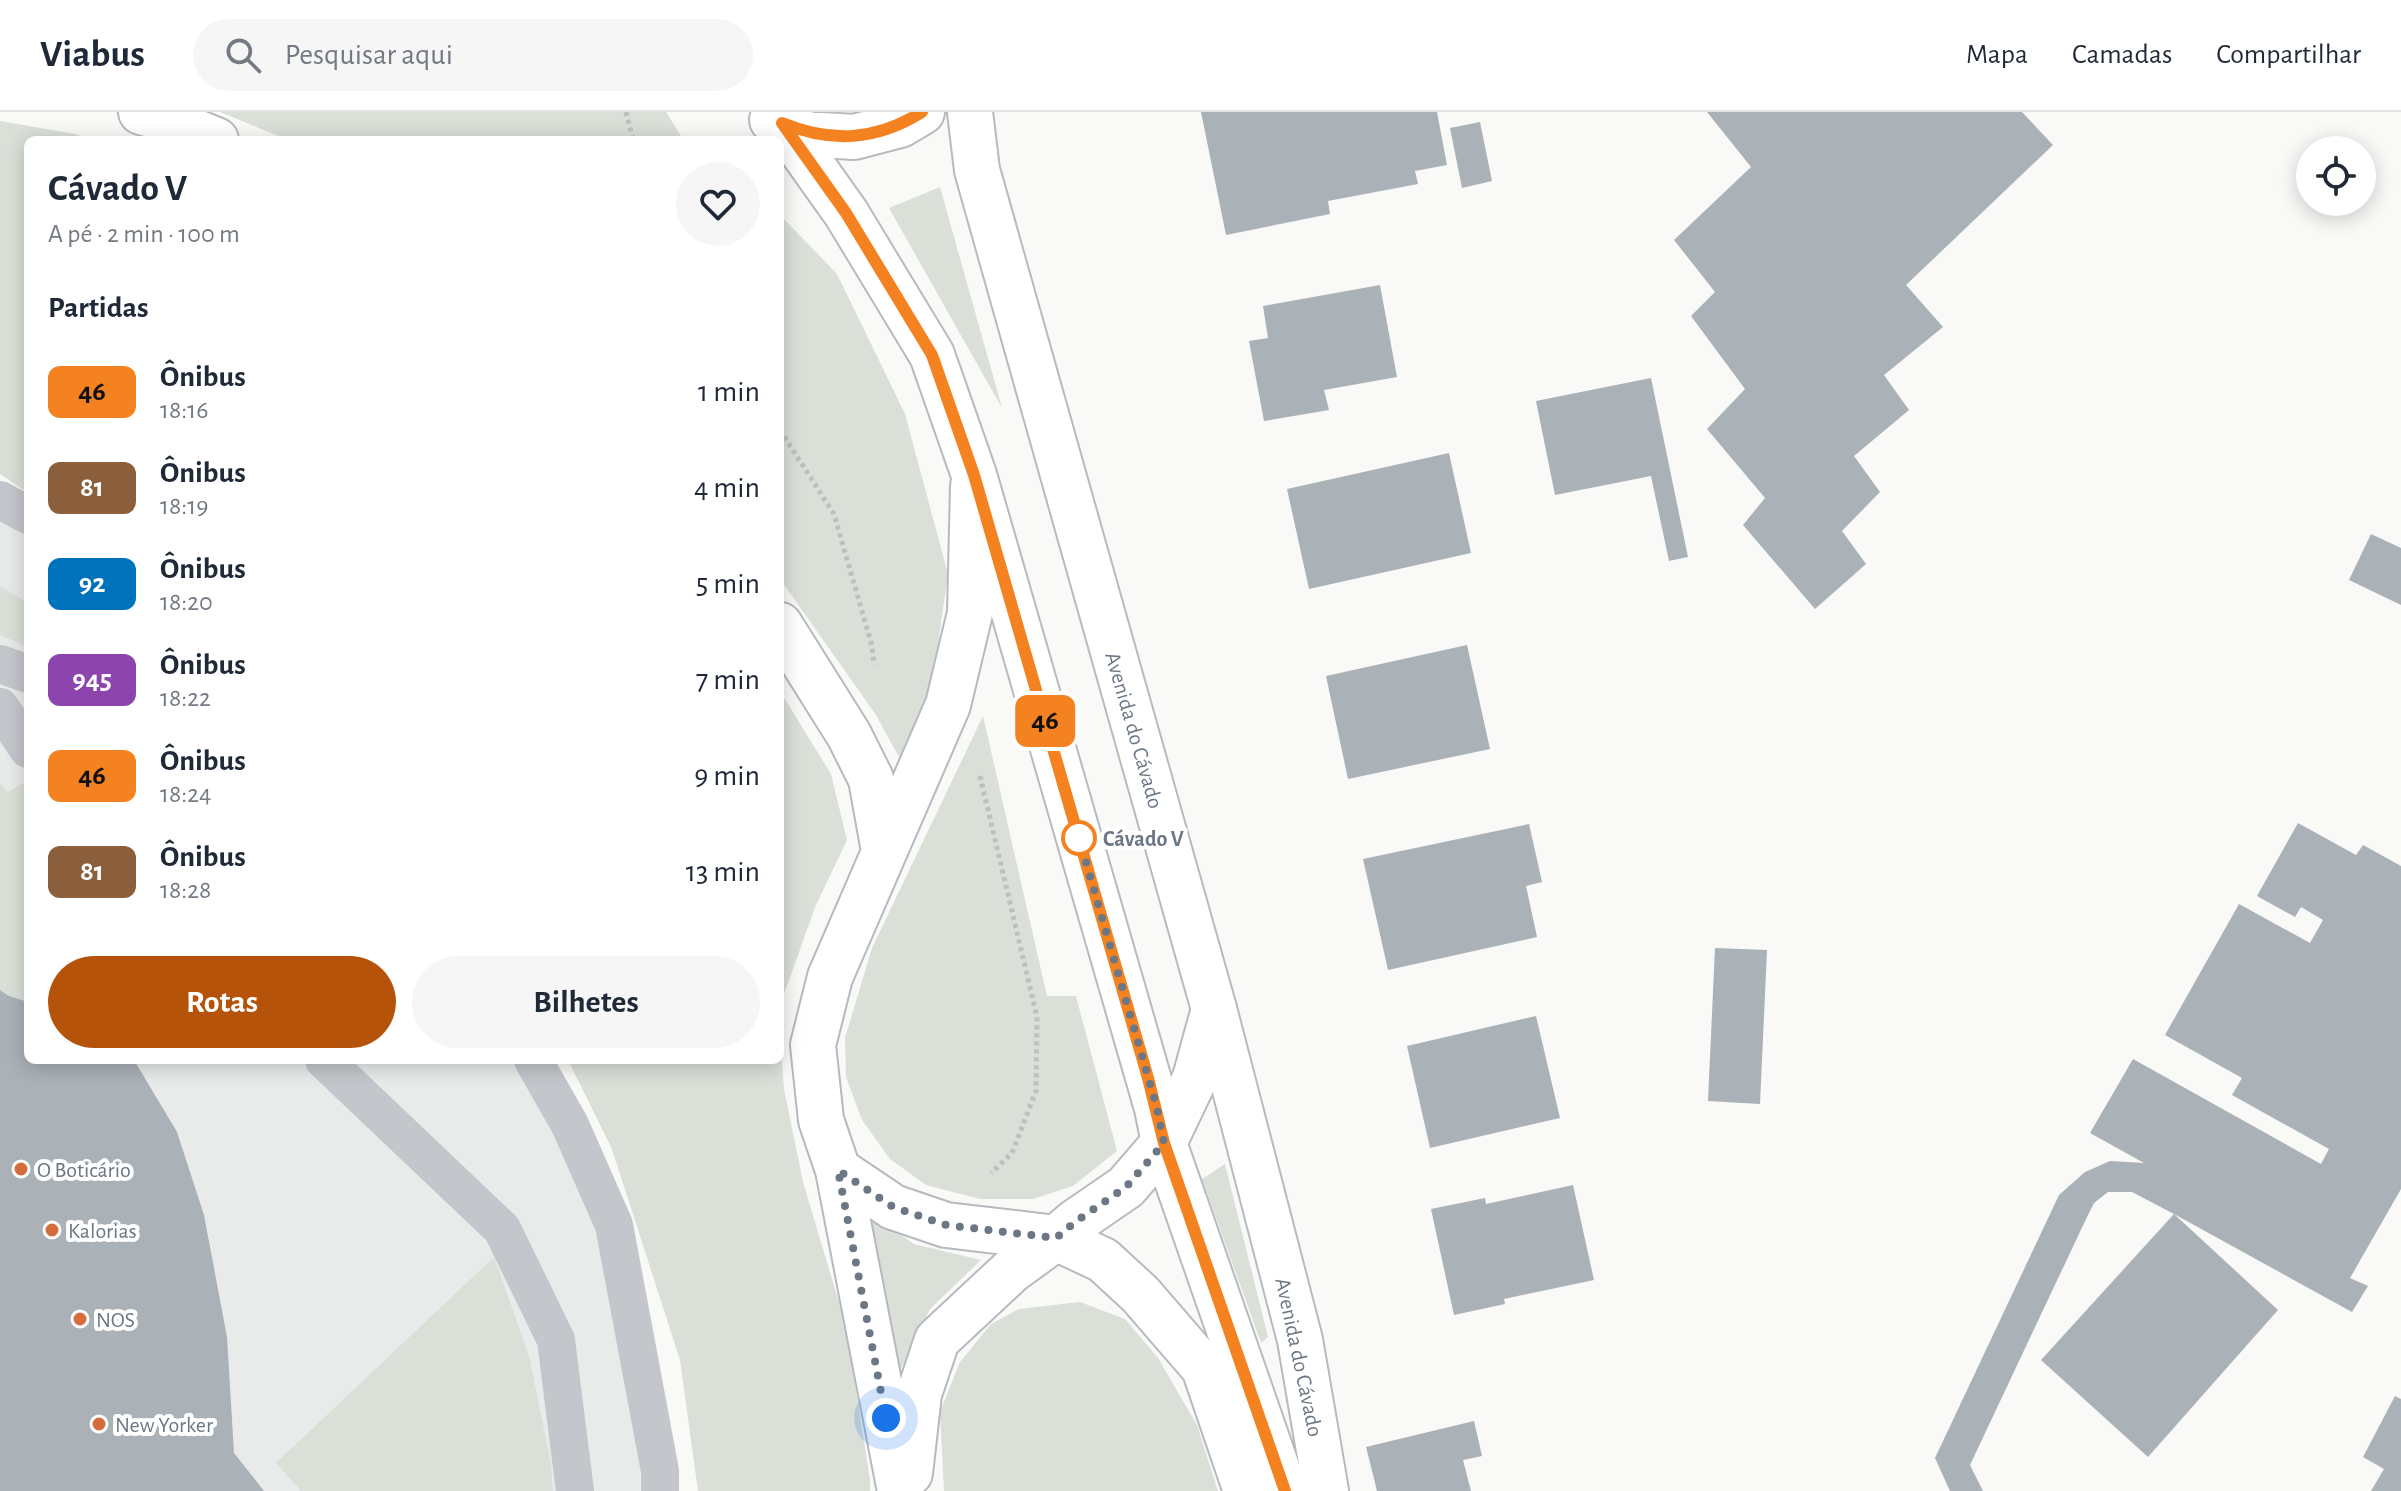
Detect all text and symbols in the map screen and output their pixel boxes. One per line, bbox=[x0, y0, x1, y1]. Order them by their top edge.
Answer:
search box bbox=[193, 19, 753, 91]
icon: search bbox=[221, 33, 265, 77]
text: Viabus bbox=[40, 36, 145, 74]
text: Pesquisar aqui bbox=[285, 40, 453, 70]
text: Mapa bbox=[1966, 41, 2028, 69]
text: Camadas bbox=[2072, 41, 2172, 69]
text: Compartilhar bbox=[2216, 41, 2361, 69]
map controls bbox=[2296, 136, 2376, 216]
button: locate bbox=[2296, 136, 2376, 216]
button: heart bbox=[676, 162, 760, 246]
text: Cávado V bbox=[48, 170, 187, 208]
text: A pé · 2 min · 100 m bbox=[48, 221, 240, 247]
text: Partidas bbox=[48, 293, 148, 323]
text: Ônibus bbox=[160, 362, 246, 392]
text: 1 min bbox=[698, 377, 760, 407]
text: 46 bbox=[78, 378, 106, 406]
text: 18:16 bbox=[160, 397, 208, 423]
text: Ônibus bbox=[160, 458, 246, 488]
text: 4 min bbox=[694, 473, 760, 503]
text: 81 bbox=[80, 474, 104, 502]
text: 18:19 bbox=[160, 493, 208, 519]
text: Ônibus bbox=[160, 554, 246, 584]
text: 5 min bbox=[696, 569, 760, 599]
text: 92 bbox=[79, 570, 105, 598]
text: 18:20 bbox=[160, 589, 213, 615]
text: Ônibus bbox=[160, 650, 246, 680]
street label: Avenida do Cávado bbox=[1101, 650, 1167, 811]
text: 7 min bbox=[696, 665, 760, 695]
text: 945 bbox=[72, 666, 112, 694]
text: 18:22 bbox=[160, 685, 211, 711]
line badge: 46 bbox=[1009, 695, 1081, 747]
text: 46 bbox=[1031, 707, 1059, 735]
text: Ônibus bbox=[160, 746, 246, 776]
text: 9 min bbox=[694, 761, 760, 791]
text: 46 bbox=[78, 762, 106, 790]
text: 18:24 bbox=[160, 781, 212, 807]
marker: Cávado V bbox=[1062, 821, 1096, 855]
place label: Cávado V bbox=[1103, 828, 1184, 850]
text: Ônibus bbox=[160, 842, 246, 872]
text: 13 min bbox=[686, 857, 760, 887]
text: 81 bbox=[80, 858, 104, 886]
text: 18:28 bbox=[160, 877, 211, 903]
button: Rotas bbox=[48, 956, 396, 1048]
button: Bilhetes bbox=[412, 956, 760, 1048]
place label: O Boticário bbox=[37, 1159, 131, 1181]
marker: O Boticário bbox=[12, 1160, 30, 1178]
place label: Kalorias bbox=[68, 1220, 137, 1242]
marker: Kalorias bbox=[43, 1221, 61, 1239]
street label: Avenida do Cávado bbox=[1271, 1276, 1327, 1439]
place label: NOS bbox=[96, 1309, 135, 1331]
marker: NOS bbox=[71, 1310, 89, 1328]
your location bbox=[866, 1398, 906, 1438]
place label: New Yorker bbox=[115, 1414, 213, 1436]
marker: New Yorker bbox=[90, 1415, 108, 1433]

